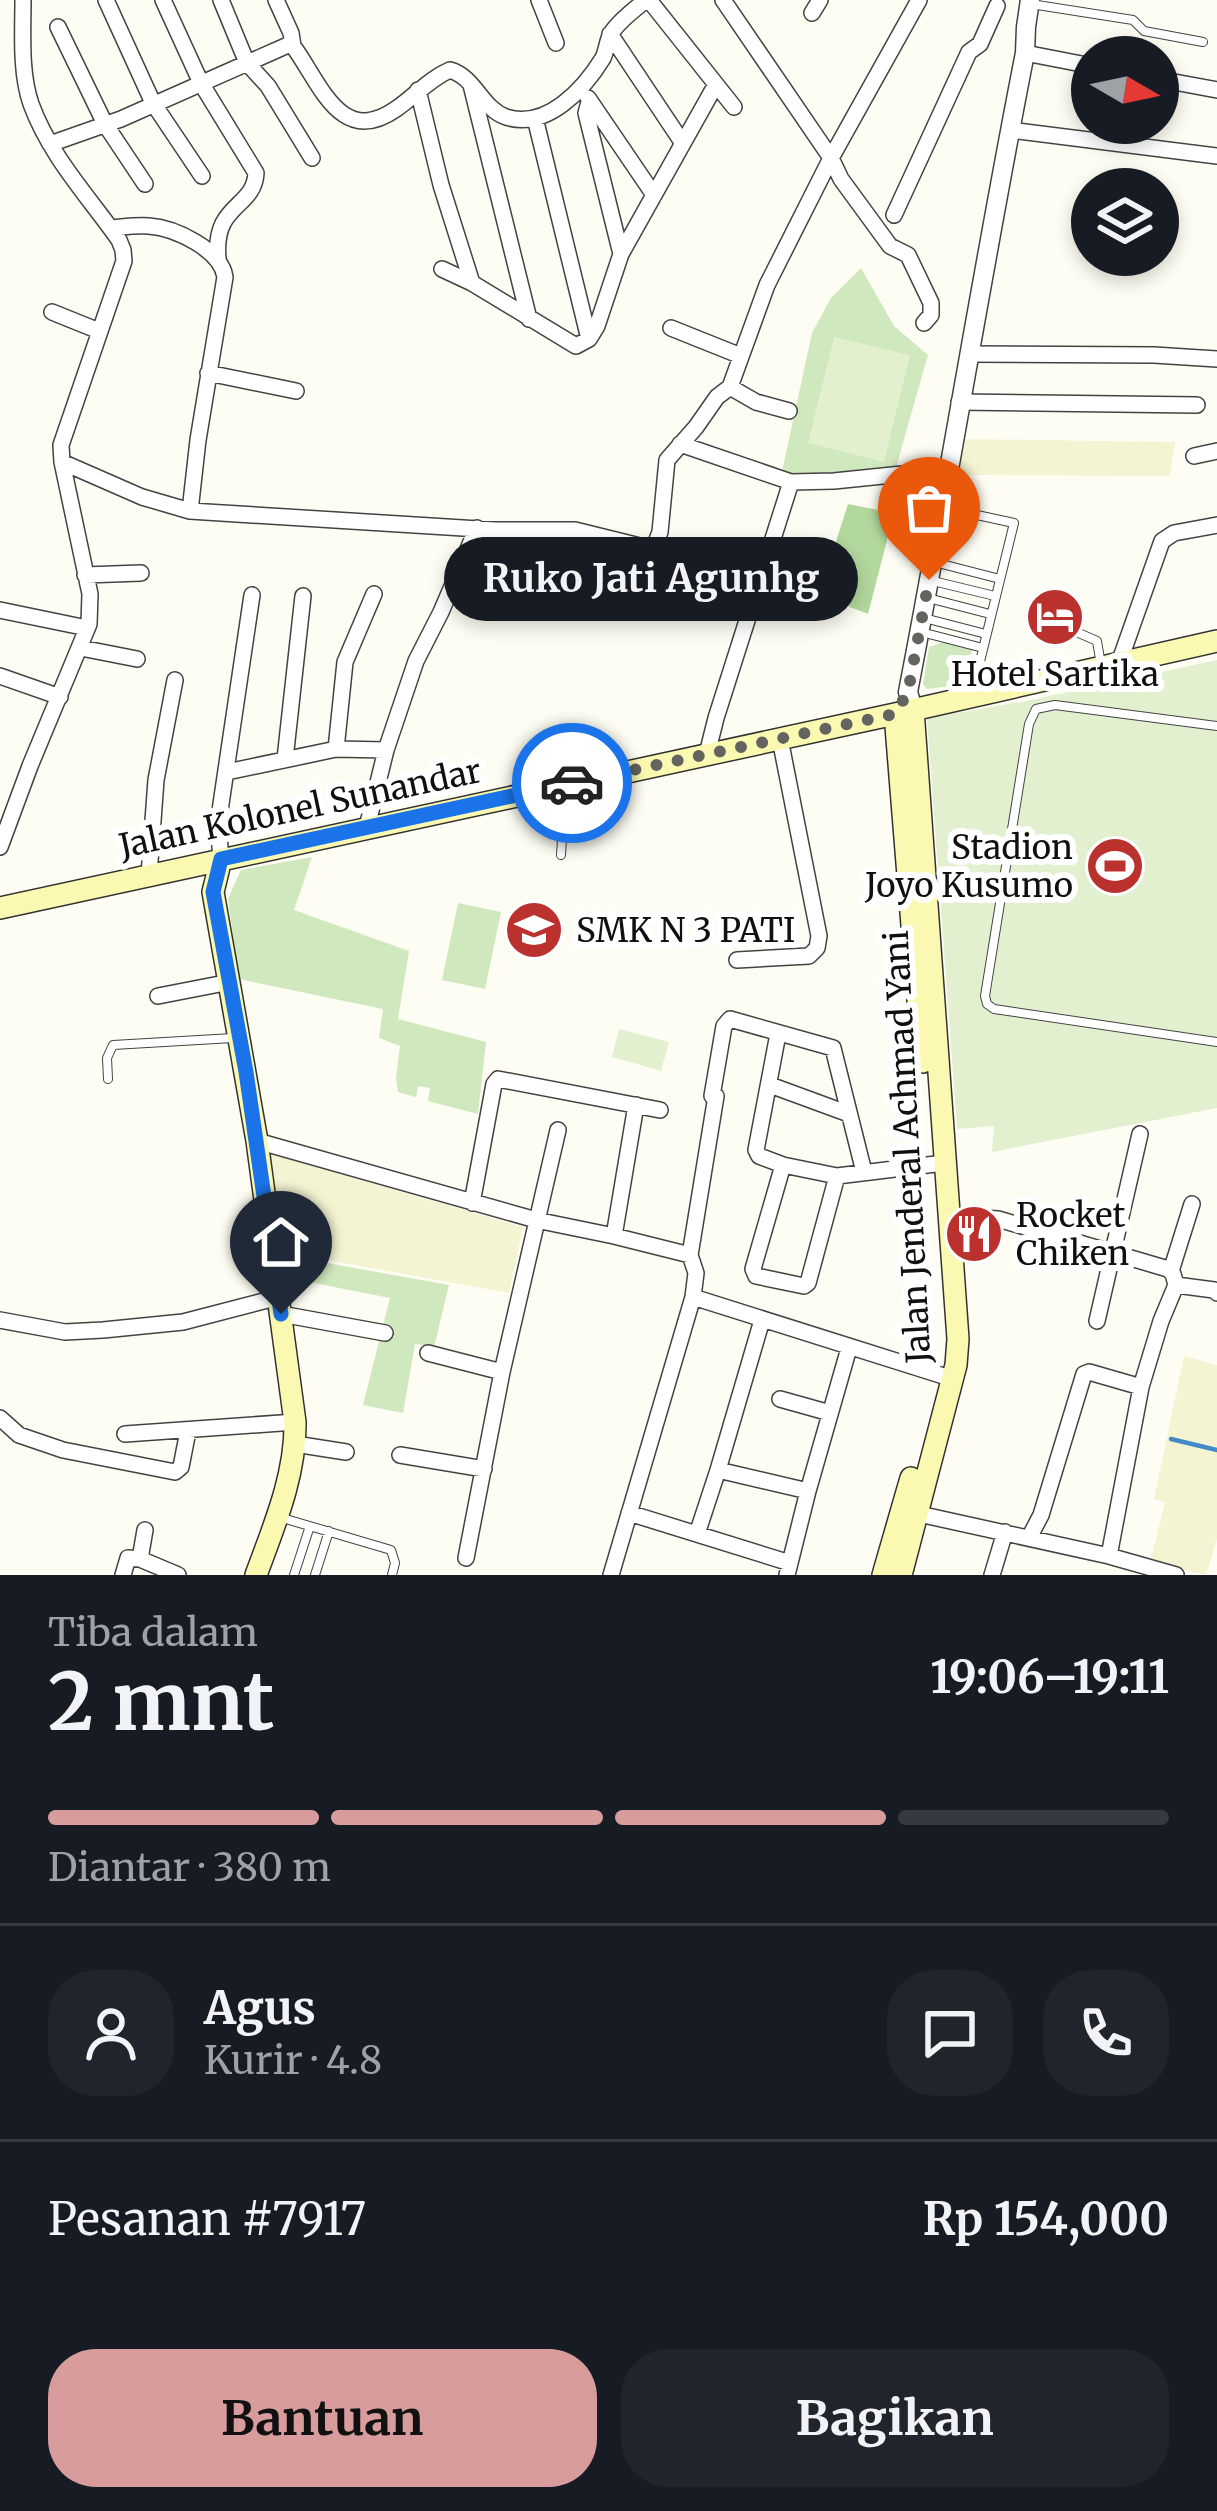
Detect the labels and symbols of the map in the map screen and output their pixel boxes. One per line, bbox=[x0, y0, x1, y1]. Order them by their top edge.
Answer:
north arrow bbox=[1071, 36, 1179, 144]
pin bbox=[878, 457, 980, 580]
callout: Ruko Jati Agunhg bbox=[443, 538, 857, 622]
hotel icon: Hotel Sartika bbox=[1024, 586, 1086, 648]
place label: Hotel Sartika bbox=[951, 654, 1159, 695]
courier bbox=[512, 723, 632, 843]
street label: Jalan Kolonel Sunandar bbox=[114, 750, 485, 867]
place label: Stadion Joyo Kusumo bbox=[864, 827, 1073, 906]
sports icon: Stadion Joyo Kusumo bbox=[1084, 835, 1146, 897]
school or university icon: SMK N 3 PATI bbox=[503, 899, 565, 961]
place label: SMK N 3 PATI bbox=[576, 910, 795, 951]
street label: Jalan Jenderal Achmad Yani bbox=[876, 929, 939, 1366]
pin bbox=[230, 1191, 332, 1314]
place label: Rocket Chiken bbox=[1016, 1195, 1129, 1274]
restaurant icon: Rocket Chiken bbox=[943, 1203, 1005, 1265]

